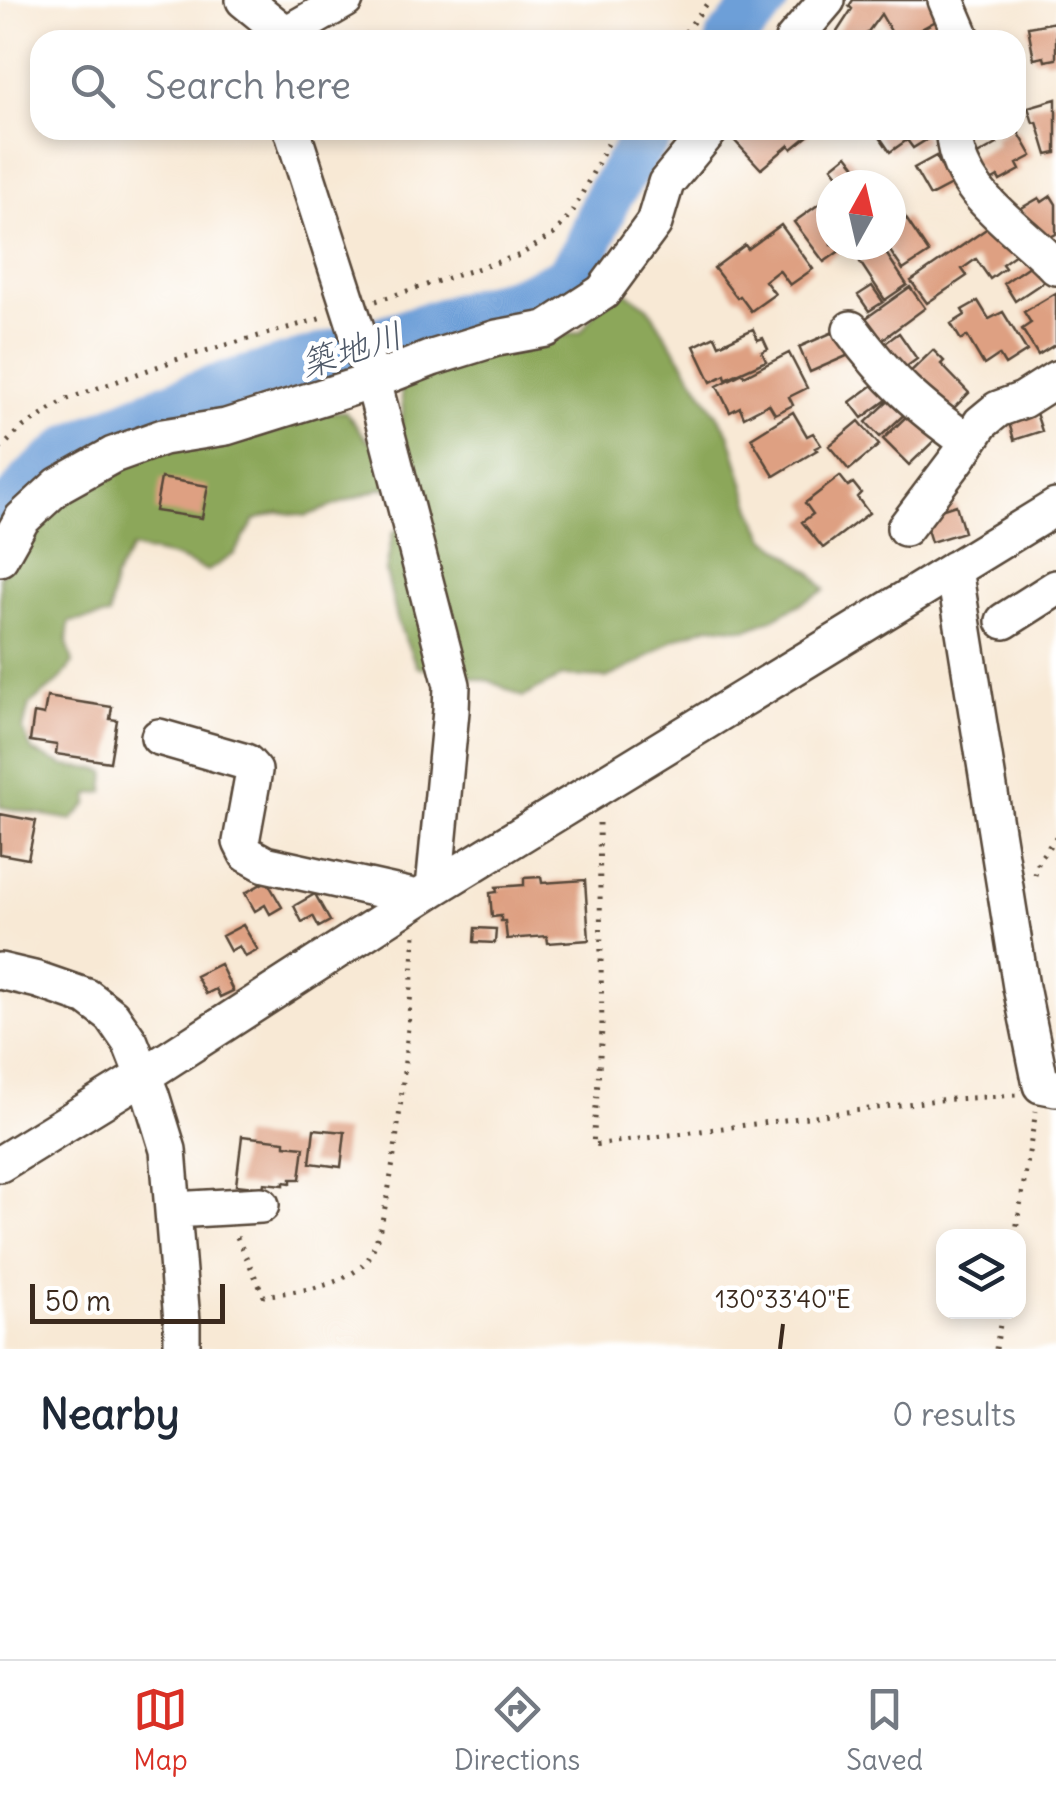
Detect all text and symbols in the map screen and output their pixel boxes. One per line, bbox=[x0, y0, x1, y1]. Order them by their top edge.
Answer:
search box bbox=[30, 30, 1026, 140]
icon: search bbox=[65, 58, 120, 113]
text: Search here bbox=[145, 62, 351, 109]
north arrow bbox=[816, 170, 906, 260]
water label: 築地川 bbox=[294, 312, 408, 386]
map controls bbox=[936, 1229, 1026, 1319]
button: layers bbox=[936, 1229, 1026, 1319]
scale bar bbox=[30, 1279, 225, 1324]
text: 50 m bbox=[45, 1283, 111, 1319]
text: 130°33'40"E bbox=[715, 1283, 851, 1315]
text: Nearby bbox=[40, 1388, 179, 1440]
text: 0 results bbox=[892, 1394, 1016, 1435]
tab: Map bbox=[133, 1682, 188, 1778]
tab: Directions bbox=[454, 1682, 580, 1778]
tab: Saved bbox=[846, 1682, 923, 1778]

